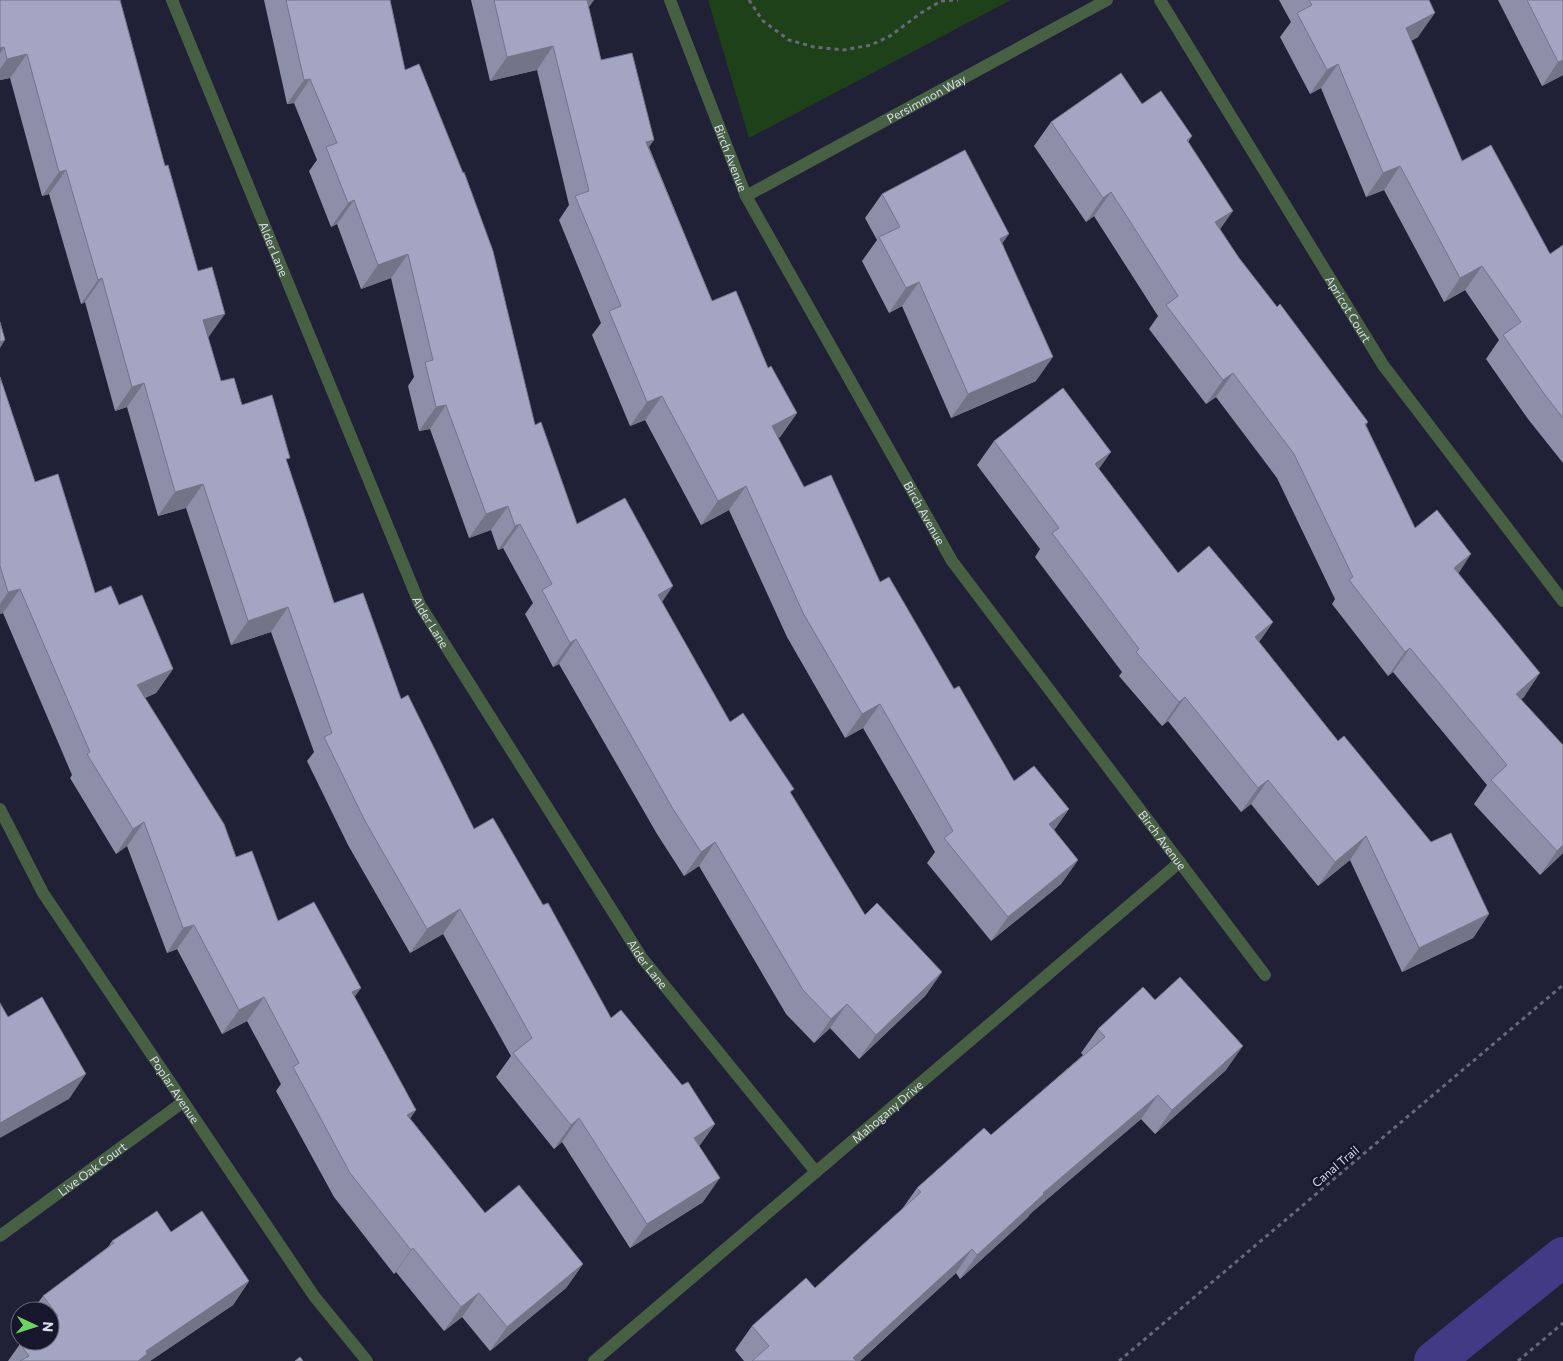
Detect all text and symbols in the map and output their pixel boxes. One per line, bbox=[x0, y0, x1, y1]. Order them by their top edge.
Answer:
street label: Persimmon Way bbox=[884, 71, 968, 125]
street label: Birch Avenue bbox=[712, 122, 750, 193]
street label: Alder Lane bbox=[257, 219, 292, 278]
street label: Apricot Court bbox=[1323, 273, 1374, 345]
street label: Birch Avenue bbox=[901, 479, 948, 547]
street label: Alder Lane bbox=[410, 594, 452, 650]
street label: Birch Avenue bbox=[1136, 808, 1190, 872]
street label: Alder Lane bbox=[625, 937, 671, 991]
street label: Poplar Avenue bbox=[147, 1053, 203, 1126]
street label: Mahogany Drive bbox=[849, 1077, 925, 1145]
street label: Live Oak Court bbox=[55, 1139, 129, 1198]
street label: Canal Trail bbox=[1309, 1142, 1361, 1190]
north arrow bbox=[10, 1301, 60, 1351]
text: N bbox=[40, 1321, 57, 1333]

